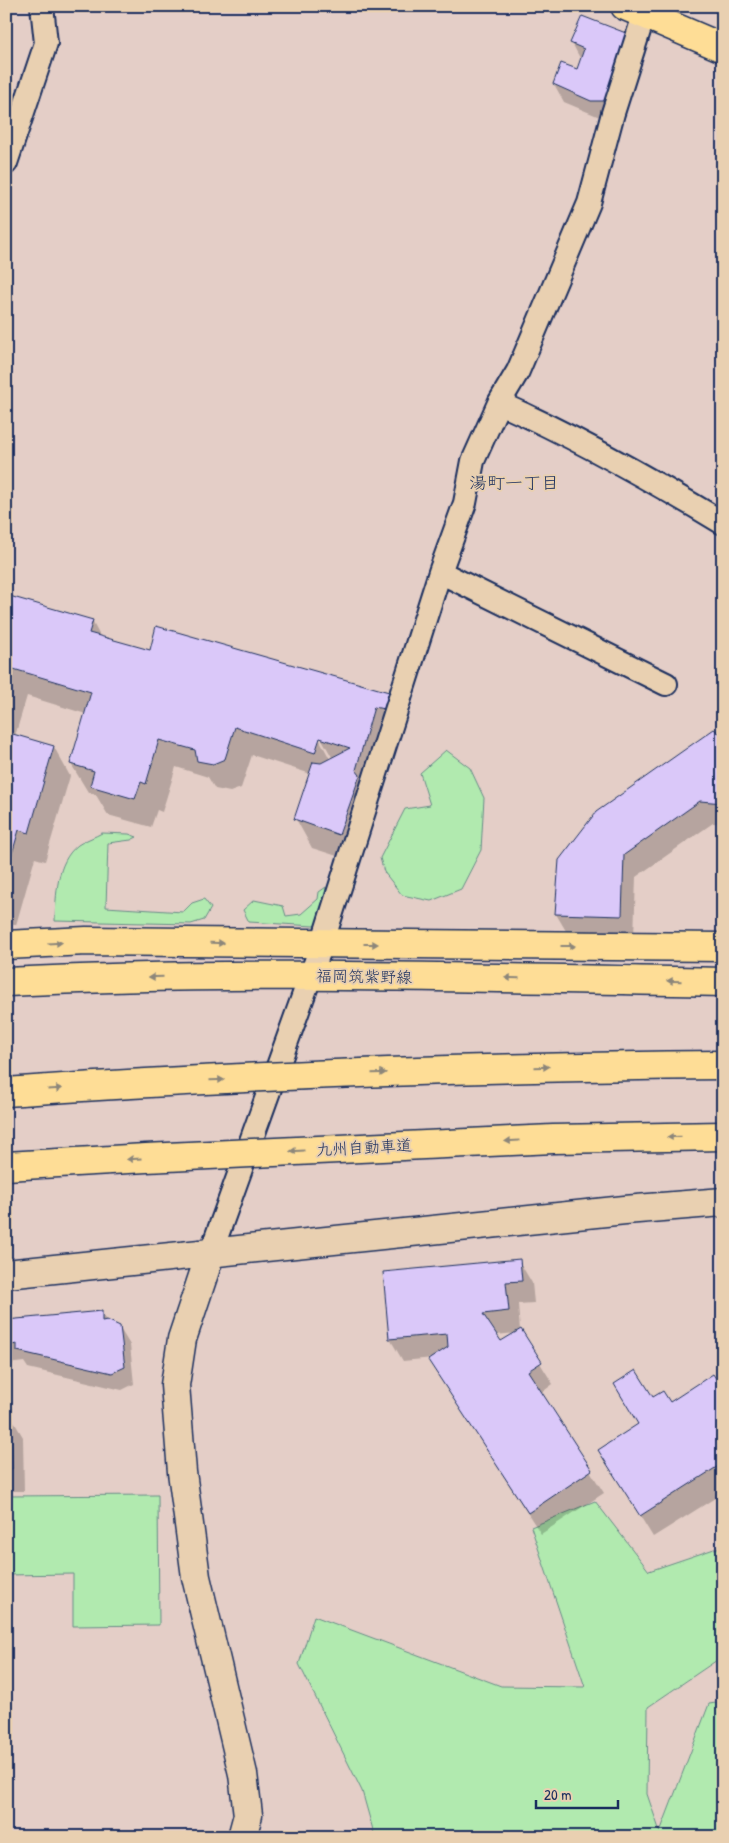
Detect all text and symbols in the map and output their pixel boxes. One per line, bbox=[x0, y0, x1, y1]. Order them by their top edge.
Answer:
district label: 湯町一丁目 bbox=[469, 470, 559, 495]
one-way arrow bbox=[47, 939, 63, 947]
one-way arrow bbox=[210, 939, 226, 947]
one-way arrow bbox=[363, 940, 379, 948]
one-way arrow bbox=[561, 942, 577, 950]
street label: 福岡筑紫野線 bbox=[316, 964, 412, 988]
one-way arrow bbox=[148, 973, 164, 981]
one-way arrow bbox=[503, 974, 519, 982]
one-way arrow bbox=[666, 977, 682, 985]
one-way arrow bbox=[534, 1063, 550, 1071]
one-way arrow bbox=[372, 1069, 388, 1077]
one-way arrow bbox=[209, 1075, 225, 1083]
one-way arrow bbox=[47, 1084, 63, 1092]
one-way arrow bbox=[666, 1133, 682, 1141]
street label: 九州自動車道 bbox=[315, 1134, 413, 1160]
one-way arrow bbox=[503, 1137, 519, 1145]
one-way arrow bbox=[289, 1147, 305, 1155]
one-way arrow bbox=[126, 1155, 142, 1163]
scale bar bbox=[536, 1778, 619, 1810]
text: 20 m bbox=[544, 1784, 571, 1805]

